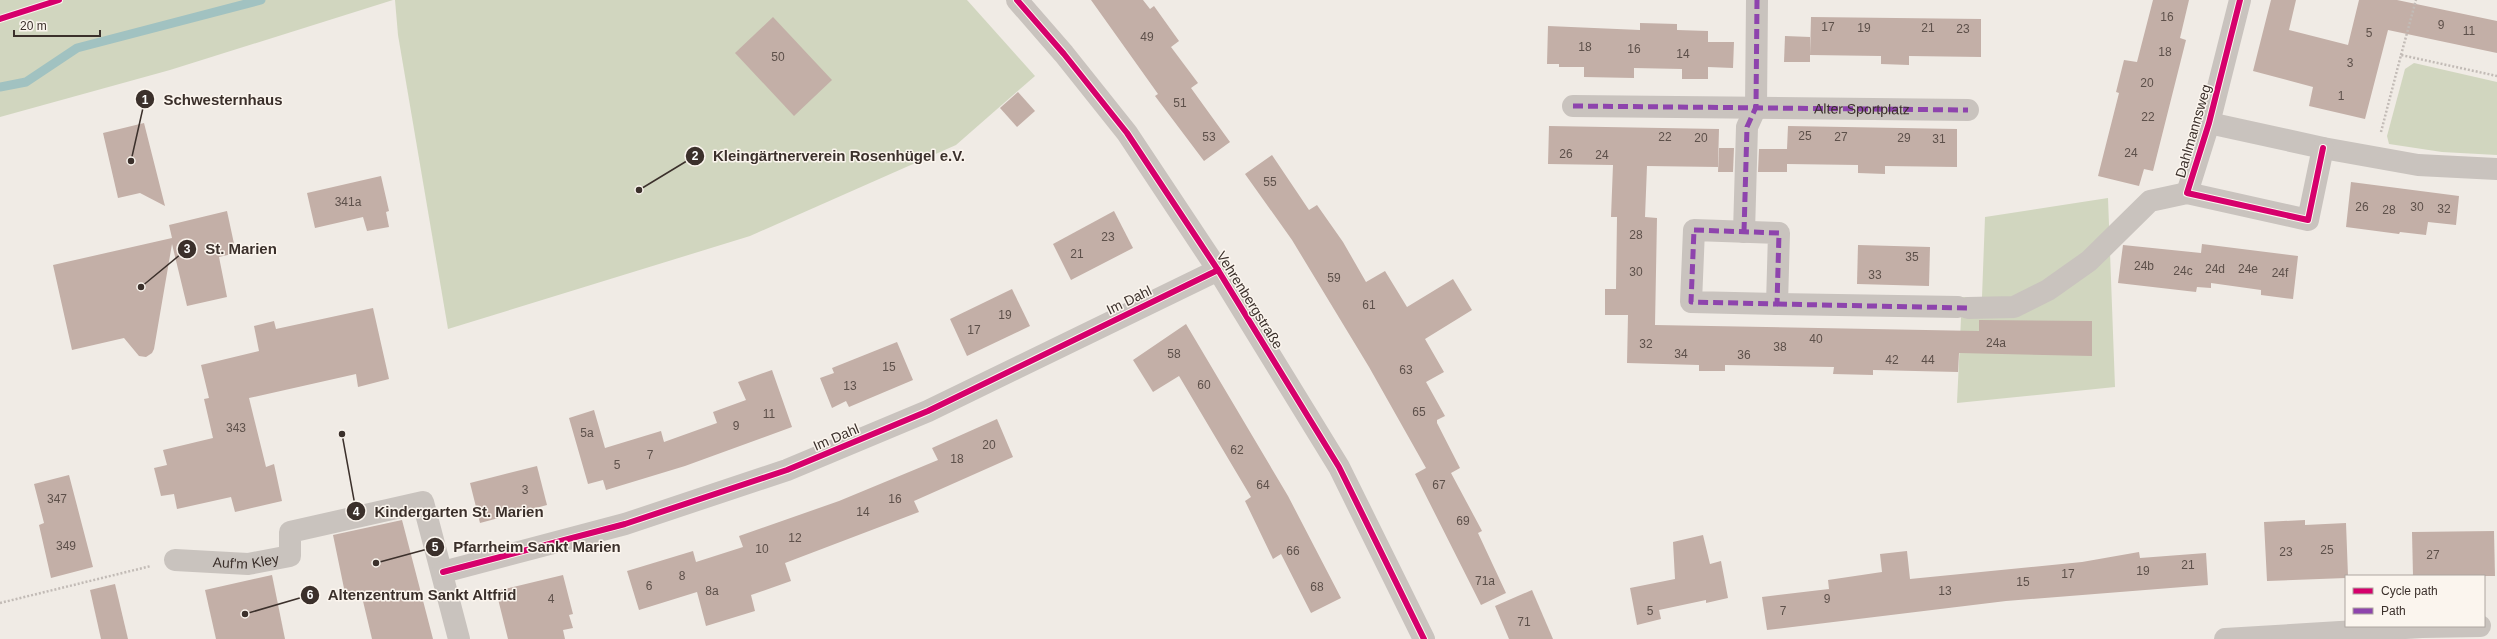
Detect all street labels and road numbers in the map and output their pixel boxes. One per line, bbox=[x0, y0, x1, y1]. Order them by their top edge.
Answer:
street label: Dahlmannsweg bbox=[2172, 82, 2214, 180]
street label: Alter Sportplatz bbox=[1814, 100, 1910, 117]
street label: Vehrenbergstraße bbox=[1214, 248, 1287, 352]
street label: Im Dahl bbox=[1104, 282, 1154, 318]
street label: Im Dahl bbox=[811, 420, 861, 454]
street label: Auf'm Kley bbox=[212, 550, 280, 572]

